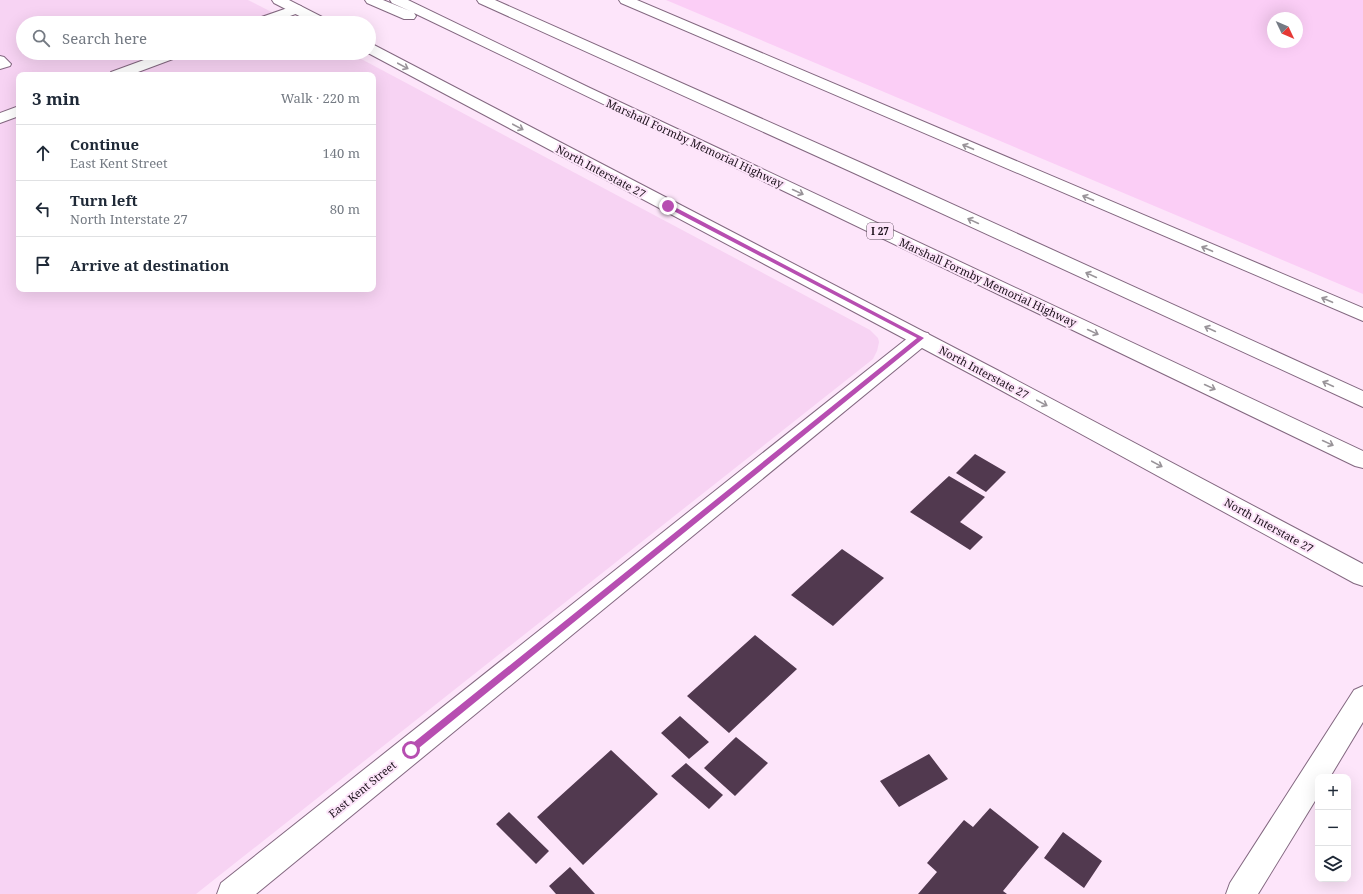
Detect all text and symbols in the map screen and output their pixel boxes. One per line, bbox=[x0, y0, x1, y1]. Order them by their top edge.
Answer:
north arrow bbox=[1267, 12, 1303, 48]
search box bbox=[16, 16, 376, 60]
icon: search bbox=[30, 27, 52, 49]
text: Search here bbox=[62, 28, 147, 48]
one-way arrow bbox=[397, 63, 409, 70]
text: 3 min bbox=[32, 87, 80, 110]
text: Walk · 220 m bbox=[281, 89, 360, 107]
street label: Marshall Formby Memorial Highway bbox=[604, 95, 787, 191]
one-way arrow bbox=[512, 123, 524, 131]
text: Continue bbox=[70, 134, 139, 154]
street label: North Interstate 27 bbox=[553, 141, 649, 201]
icon: ahead bbox=[32, 142, 54, 164]
one-way arrow bbox=[963, 143, 975, 150]
text: 140 m bbox=[323, 144, 360, 162]
text: East Kent Street bbox=[70, 154, 168, 172]
one-way arrow bbox=[792, 189, 804, 196]
text: Turn left bbox=[70, 190, 138, 210]
one-way arrow bbox=[1082, 194, 1094, 202]
route end bbox=[659, 197, 677, 215]
icon: left bbox=[32, 198, 54, 220]
text: 80 m bbox=[330, 200, 360, 218]
text: North Interstate 27 bbox=[70, 210, 188, 228]
one-way arrow bbox=[968, 217, 980, 224]
road number: I 27 bbox=[867, 223, 893, 239]
street label: Marshall Formby Memorial Highway bbox=[897, 234, 1080, 330]
one-way arrow bbox=[1202, 245, 1214, 252]
icon: arrive bbox=[32, 254, 54, 276]
text: Arrive at destination bbox=[70, 255, 229, 275]
one-way arrow bbox=[1086, 271, 1098, 278]
one-way arrow bbox=[1322, 295, 1334, 303]
one-way arrow bbox=[1204, 325, 1216, 332]
one-way arrow bbox=[1086, 329, 1098, 336]
street label: North Interstate 27 bbox=[936, 342, 1032, 402]
one-way arrow bbox=[1322, 380, 1334, 387]
one-way arrow bbox=[1204, 384, 1216, 391]
one-way arrow bbox=[1036, 399, 1048, 407]
one-way arrow bbox=[1321, 440, 1333, 447]
one-way arrow bbox=[1151, 461, 1163, 468]
street label: North Interstate 27 bbox=[1222, 494, 1316, 556]
route start bbox=[402, 741, 420, 759]
street label: East Kent Street bbox=[325, 757, 399, 821]
map controls bbox=[1315, 774, 1351, 882]
button: + bbox=[1315, 774, 1351, 810]
button: − bbox=[1315, 810, 1351, 846]
button: layers bbox=[1315, 846, 1351, 882]

